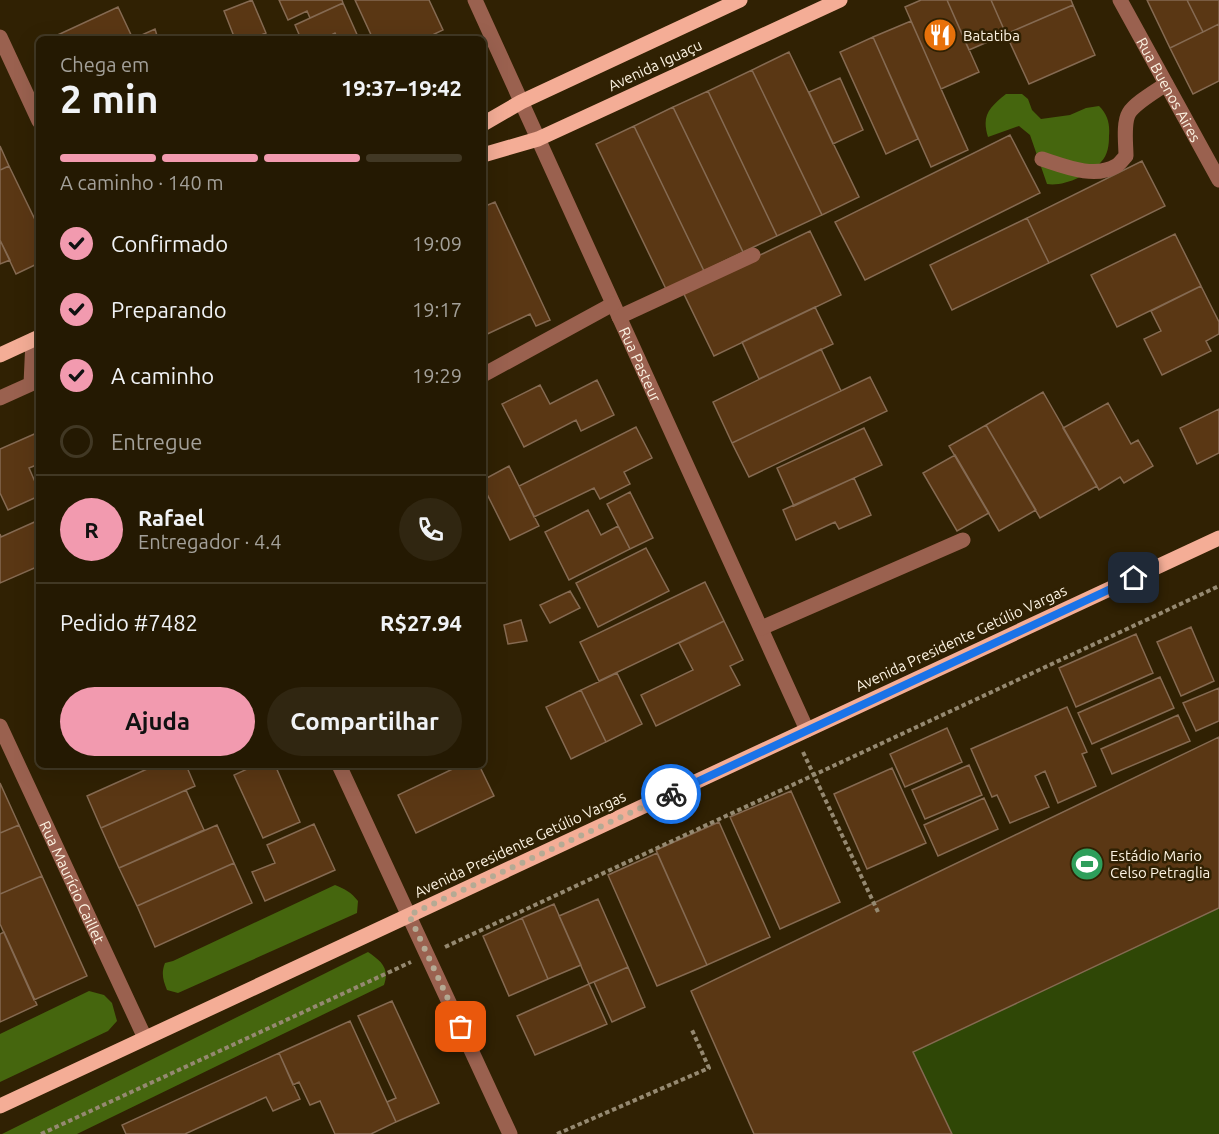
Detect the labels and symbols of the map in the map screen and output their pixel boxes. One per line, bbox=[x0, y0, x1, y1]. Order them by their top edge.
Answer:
restaurant icon: Batatiba bbox=[922, 17, 958, 53]
place label: Batatiba bbox=[963, 27, 1020, 44]
street label: Rua Buenos Aires bbox=[1134, 34, 1205, 145]
street label: Avenida Iguaçu bbox=[605, 36, 705, 94]
street label: Rua Pasteur bbox=[616, 324, 665, 405]
pin bbox=[1108, 552, 1159, 603]
street label: Avenida Presidente Getúlio Vargas bbox=[853, 581, 1069, 695]
courier bbox=[641, 764, 701, 824]
street label: Avenida Presidente Getúlio Vargas bbox=[412, 787, 628, 901]
street label: Rua Maurício Caillet bbox=[37, 818, 108, 946]
sports icon: Estádio Mario Celso Petraglia bbox=[1069, 846, 1105, 882]
place label: Estádio Mario Celso Petraglia bbox=[1110, 847, 1210, 881]
pin bbox=[435, 1001, 486, 1052]

